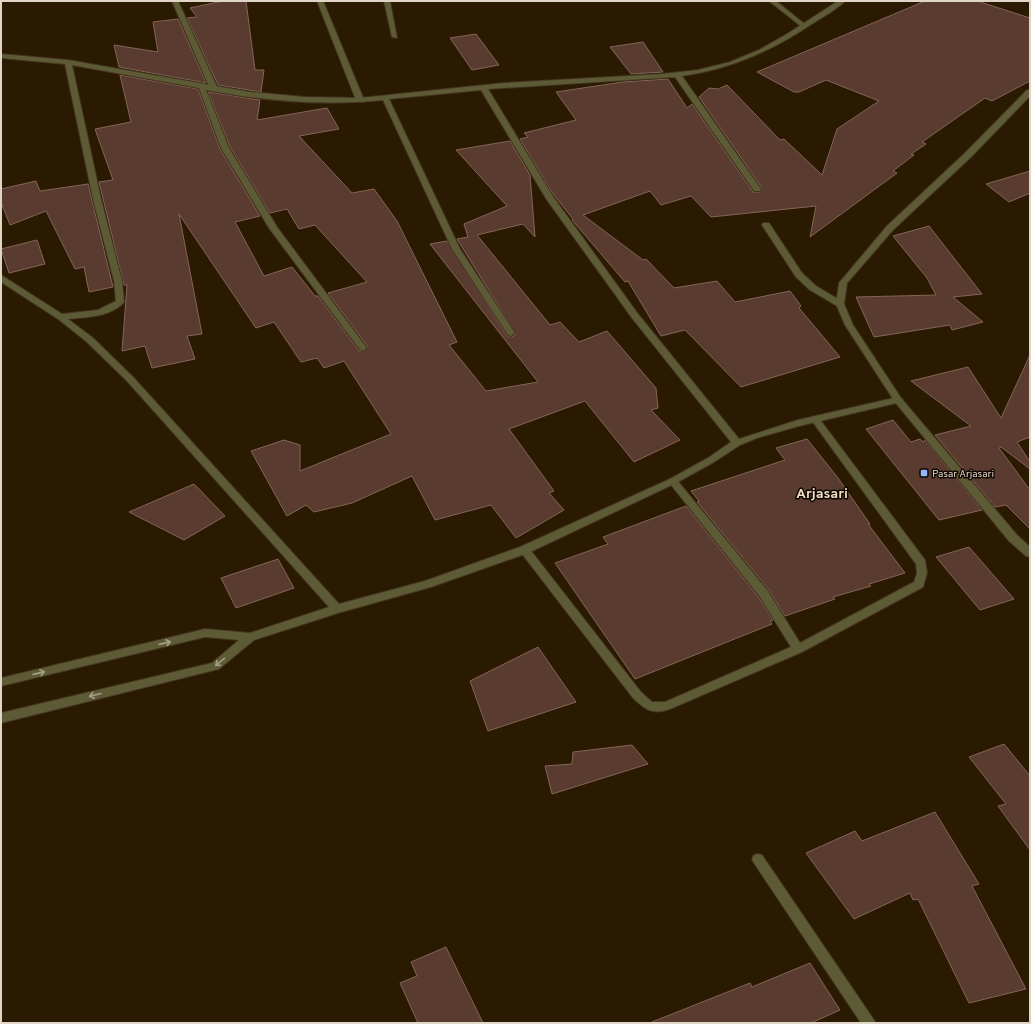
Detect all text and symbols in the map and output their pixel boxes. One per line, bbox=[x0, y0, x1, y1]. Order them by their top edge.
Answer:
marker: Pasar Arjasari bbox=[919, 468, 929, 478]
place label: Pasar Arjasari bbox=[932, 468, 994, 481]
district label: Arjasari bbox=[796, 486, 848, 503]
one-way arrow bbox=[159, 638, 172, 646]
one-way arrow bbox=[214, 657, 225, 666]
one-way arrow bbox=[32, 668, 45, 676]
one-way arrow bbox=[89, 692, 102, 700]

